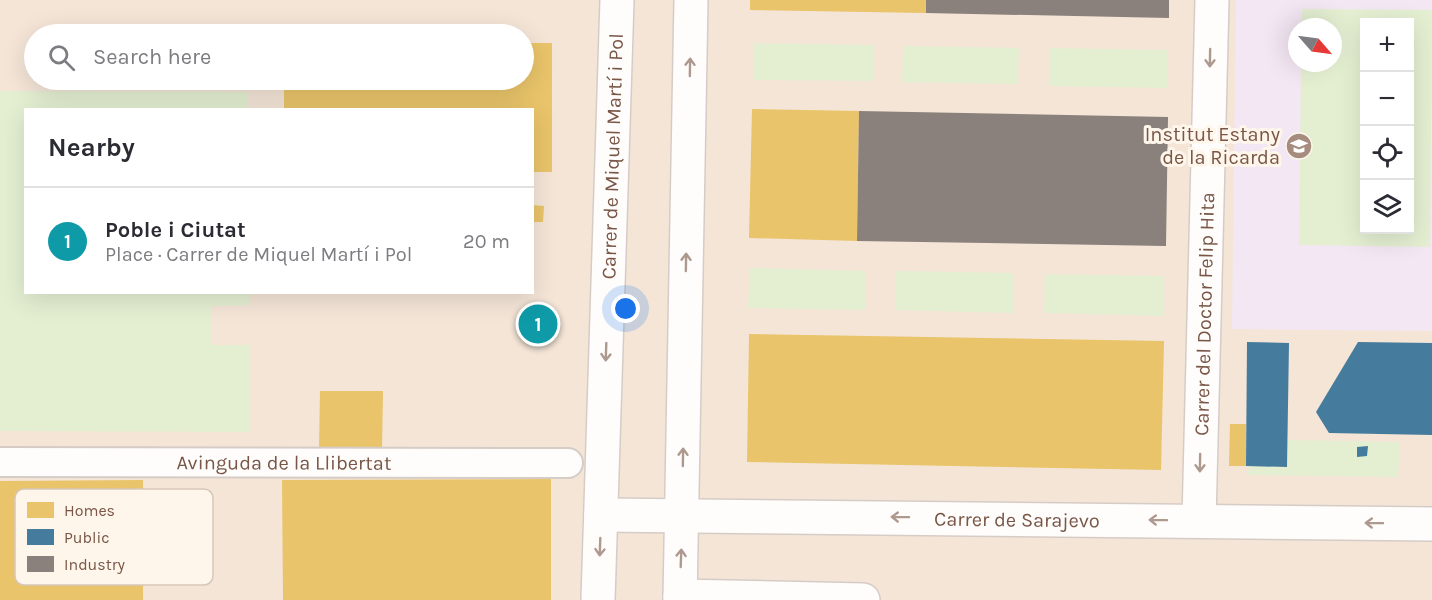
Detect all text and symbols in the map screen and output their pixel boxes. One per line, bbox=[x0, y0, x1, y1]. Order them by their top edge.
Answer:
north arrow bbox=[1288, 18, 1342, 72]
map controls bbox=[1360, 18, 1414, 234]
button: + bbox=[1360, 18, 1414, 72]
search box bbox=[24, 24, 534, 90]
street label: Carrer de Miquel Martí i Pol bbox=[597, 33, 627, 280]
icon: search bbox=[45, 41, 78, 74]
text: Search here bbox=[93, 44, 211, 70]
one-way arrow bbox=[1205, 48, 1216, 68]
one-way arrow bbox=[684, 58, 695, 78]
button: − bbox=[1360, 72, 1414, 126]
place label: Institut Estany de la Ricarda bbox=[1145, 123, 1280, 169]
button: locate bbox=[1360, 126, 1414, 180]
school or university icon: Institut Estany de la Ricarda bbox=[1284, 131, 1314, 161]
text: Nearby bbox=[48, 132, 135, 163]
button: layers bbox=[1360, 180, 1414, 234]
street label: Carrer del Doctor Felip Hita bbox=[1190, 192, 1219, 436]
text: Poble i Ciutat bbox=[105, 217, 246, 243]
text: 1 bbox=[64, 230, 71, 253]
text: 20 m bbox=[463, 230, 510, 253]
text: Place · Carrer de Miquel Martí i Pol bbox=[105, 243, 412, 266]
one-way arrow bbox=[680, 253, 692, 273]
your location bbox=[611, 294, 640, 323]
pin: 1 bbox=[518, 302, 558, 346]
one-way arrow bbox=[600, 342, 612, 362]
one-way arrow bbox=[677, 448, 689, 468]
street label: Avinguda de la Llibertat bbox=[177, 451, 392, 474]
one-way arrow bbox=[1195, 453, 1206, 473]
legend bbox=[15, 489, 213, 585]
text: Homes bbox=[64, 501, 115, 520]
street label: Carrer de Sarajevo bbox=[934, 507, 1100, 532]
one-way arrow bbox=[890, 511, 910, 523]
one-way arrow bbox=[1148, 514, 1168, 526]
one-way arrow bbox=[1364, 517, 1384, 529]
text: Public bbox=[64, 528, 110, 547]
one-way arrow bbox=[594, 537, 606, 557]
one-way arrow bbox=[675, 548, 687, 568]
text: Industry bbox=[64, 555, 126, 574]

